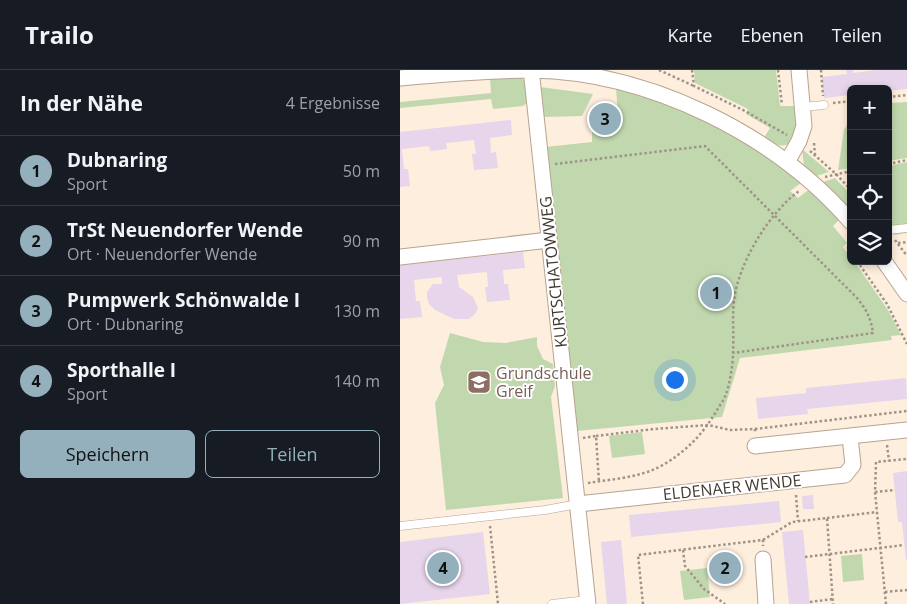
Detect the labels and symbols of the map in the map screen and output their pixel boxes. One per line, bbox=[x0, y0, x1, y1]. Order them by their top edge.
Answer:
pin: 3 bbox=[589, 100, 621, 138]
street label: KURTSCHATOWWEG bbox=[534, 195, 572, 349]
pin: 1 bbox=[700, 274, 732, 312]
place label: Grundschule Greif bbox=[496, 362, 592, 402]
your location bbox=[662, 367, 688, 393]
school or university icon: Grundschule Greif bbox=[466, 369, 492, 395]
street label: ELDENAER WENDE bbox=[662, 469, 802, 505]
pin: 4 bbox=[427, 549, 459, 587]
pin: 2 bbox=[709, 549, 741, 587]

